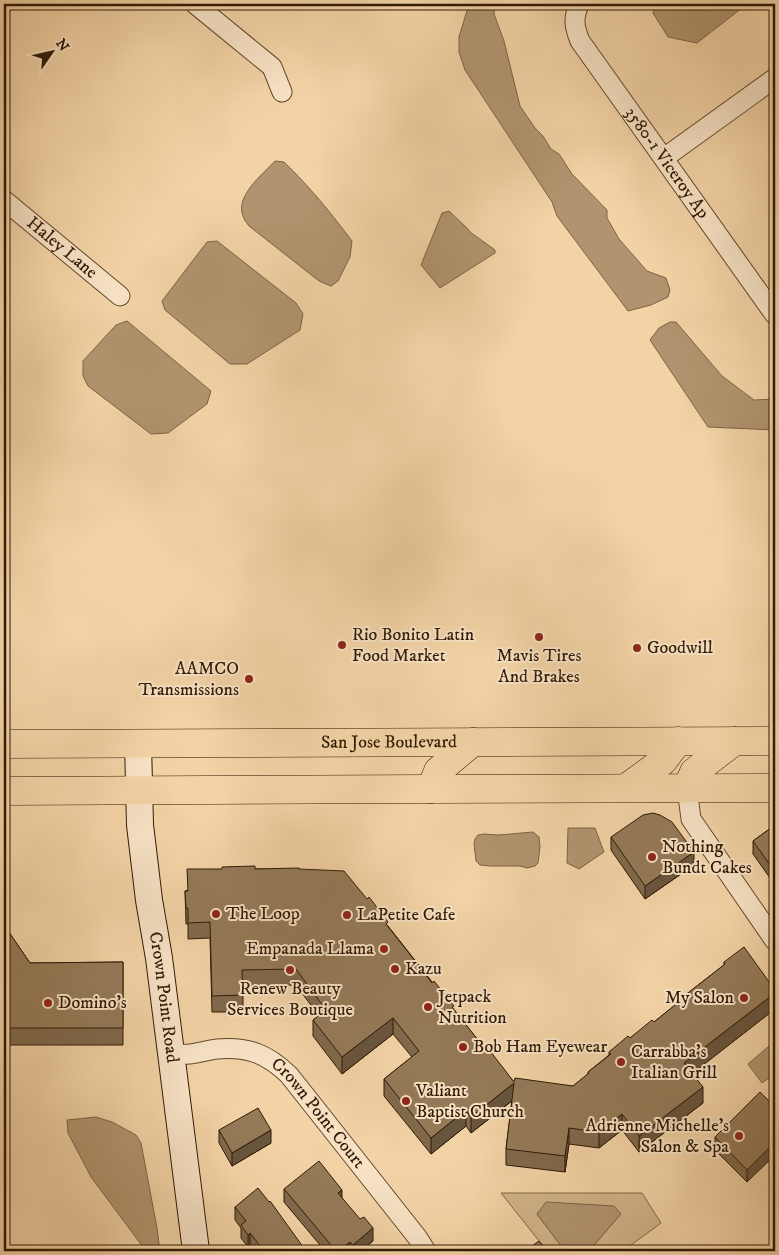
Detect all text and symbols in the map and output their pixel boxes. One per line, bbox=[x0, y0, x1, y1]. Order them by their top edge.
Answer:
north arrow bbox=[28, 28, 78, 78]
text: N bbox=[51, 35, 73, 56]
street label: 3580-1 Viceroy Ap bbox=[620, 103, 714, 223]
street label: Haley Lane bbox=[22, 212, 102, 284]
place label: Rio Bonito Latin Food Market bbox=[352, 624, 475, 667]
marker: Mavis Tires And Brakes bbox=[533, 631, 545, 643]
place label: Goodwill bbox=[647, 637, 714, 659]
marker: Rio Bonito Latin Food Market bbox=[336, 639, 348, 651]
marker: Goodwill bbox=[631, 642, 643, 654]
place label: Mavis Tires And Brakes bbox=[497, 645, 581, 688]
place label: AAMCO Transmissions bbox=[138, 658, 239, 701]
marker: AAMCO Transmissions bbox=[243, 673, 255, 685]
street label: San Jose Boulevard bbox=[321, 731, 457, 754]
place label: Nothing Bundt Cakes bbox=[662, 836, 752, 879]
marker: Nothing Bundt Cakes bbox=[646, 851, 658, 863]
place label: The Loop bbox=[226, 903, 300, 925]
place label: LaPetite Cafe bbox=[357, 904, 455, 926]
marker: The Loop bbox=[210, 908, 222, 920]
marker: LaPetite Cafe bbox=[341, 909, 353, 921]
street label: Crown Point Road bbox=[144, 930, 183, 1064]
place label: Empanada Llama bbox=[246, 938, 374, 960]
marker: Empanada Llama bbox=[378, 943, 390, 955]
place label: Kazu bbox=[405, 958, 442, 980]
marker: Kazu bbox=[389, 963, 401, 975]
marker: Renew Beauty Services Boutique bbox=[284, 964, 296, 976]
place label: Renew Beauty Services Boutique bbox=[227, 978, 353, 1021]
place label: Jetpack Nutrition bbox=[436, 986, 507, 1029]
place label: My Salon bbox=[665, 987, 735, 1009]
place label: Domino's bbox=[58, 992, 127, 1014]
marker: My Salon bbox=[738, 992, 750, 1004]
marker: Domino's bbox=[42, 997, 54, 1009]
marker: Jetpack Nutrition bbox=[422, 1001, 434, 1013]
place label: Bob Ham Eyewear bbox=[473, 1036, 608, 1058]
marker: Bob Ham Eyewear bbox=[457, 1041, 469, 1053]
place label: Carrabba's Italian Grill bbox=[631, 1041, 718, 1084]
street label: Crown Point Court bbox=[267, 1053, 370, 1173]
marker: Carrabba's Italian Grill bbox=[615, 1056, 627, 1068]
place label: Valiant Baptist Church bbox=[415, 1080, 524, 1123]
marker: Valiant Baptist Church bbox=[400, 1095, 412, 1107]
place label: Adrienne Michelle's Salon & Spa bbox=[585, 1115, 729, 1158]
marker: Adrienne Michelle's Salon & Spa bbox=[733, 1130, 745, 1142]

